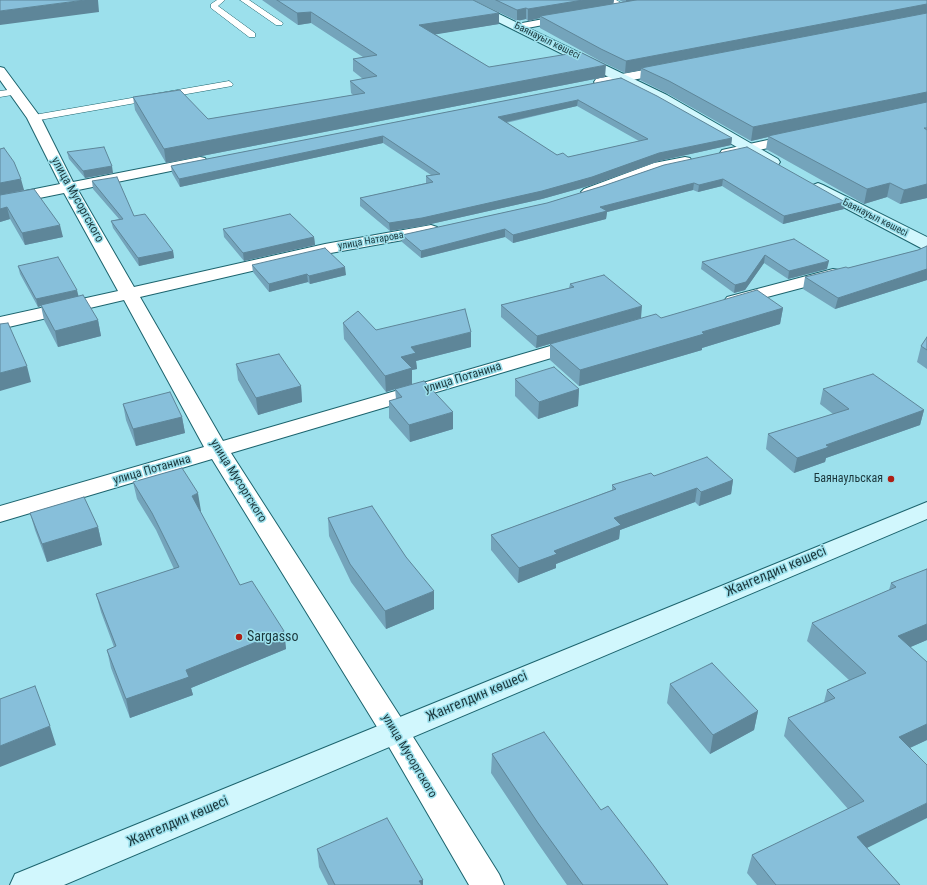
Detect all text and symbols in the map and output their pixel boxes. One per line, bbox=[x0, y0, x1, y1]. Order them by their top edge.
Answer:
street label: Баянауыл көшесі bbox=[512, 20, 582, 62]
street label: улица Мусоргского bbox=[48, 155, 106, 245]
street label: Баянауыл көшесі bbox=[840, 196, 910, 240]
street label: улица Натарова bbox=[337, 229, 405, 253]
street label: улица Потанина bbox=[423, 359, 503, 397]
street label: улица Мусоргского bbox=[207, 437, 269, 525]
street label: улица Потанина bbox=[112, 452, 192, 488]
place label: Баянаульская bbox=[814, 472, 883, 486]
marker: Баянаульская bbox=[886, 474, 896, 484]
street label: Жангелдин көшесі bbox=[723, 543, 829, 601]
place label: Sargasso bbox=[247, 629, 299, 645]
marker: Sargasso bbox=[234, 632, 244, 642]
street label: Жангелдин көшесі bbox=[424, 668, 530, 726]
street label: улица Мусоргского bbox=[378, 712, 440, 800]
street label: Жангелдин көшесі bbox=[125, 793, 231, 851]

